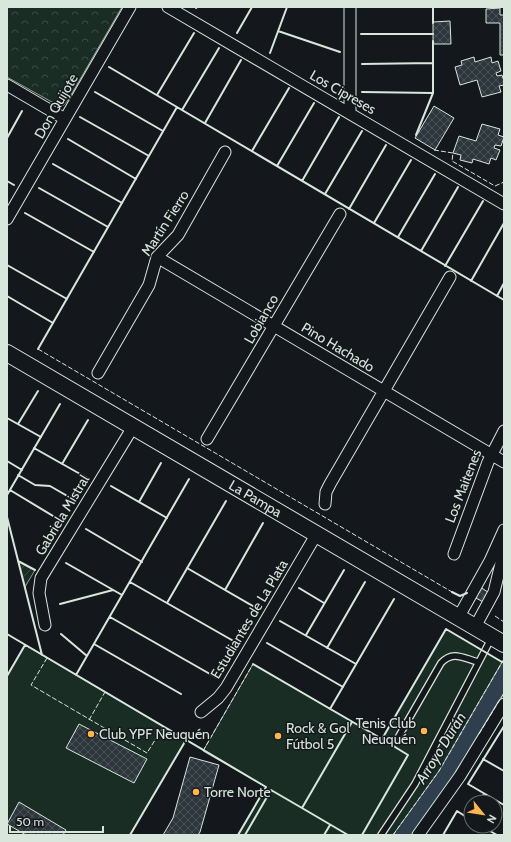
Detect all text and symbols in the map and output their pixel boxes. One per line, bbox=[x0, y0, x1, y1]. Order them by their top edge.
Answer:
street label: Los Cipreses bbox=[307, 66, 380, 118]
street label: Don Quijote bbox=[30, 70, 82, 142]
street label: Martín Fierro bbox=[137, 186, 193, 259]
street label: Lobianco bbox=[240, 291, 282, 347]
street label: Pino Hachado bbox=[298, 318, 378, 376]
street label: Los Maitenes bbox=[441, 447, 485, 525]
street label: Gabriela Mistral bbox=[31, 471, 93, 559]
street label: La Pampa bbox=[226, 476, 285, 521]
street label: Estudiantes de La Plata bbox=[206, 556, 292, 682]
water label: Arroyo Durán bbox=[412, 709, 470, 788]
place label: Tenis Club Neuquén bbox=[356, 714, 416, 748]
place label: Rock & Gol Fútbol 5 bbox=[286, 719, 350, 753]
place label: Club YPF Neuquén bbox=[99, 725, 210, 743]
marker: Tenis Club Neuquén bbox=[419, 726, 429, 736]
marker: Club YPF Neuquén bbox=[86, 729, 96, 739]
marker: Rock & Gol Fútbol 5 bbox=[273, 731, 283, 741]
place label: Torre Norte bbox=[204, 783, 271, 801]
marker: Torre Norte bbox=[191, 787, 201, 797]
north arrow bbox=[463, 794, 503, 834]
scale bar bbox=[10, 808, 103, 834]
text: N bbox=[484, 812, 500, 826]
text: 50 m bbox=[16, 814, 44, 829]

